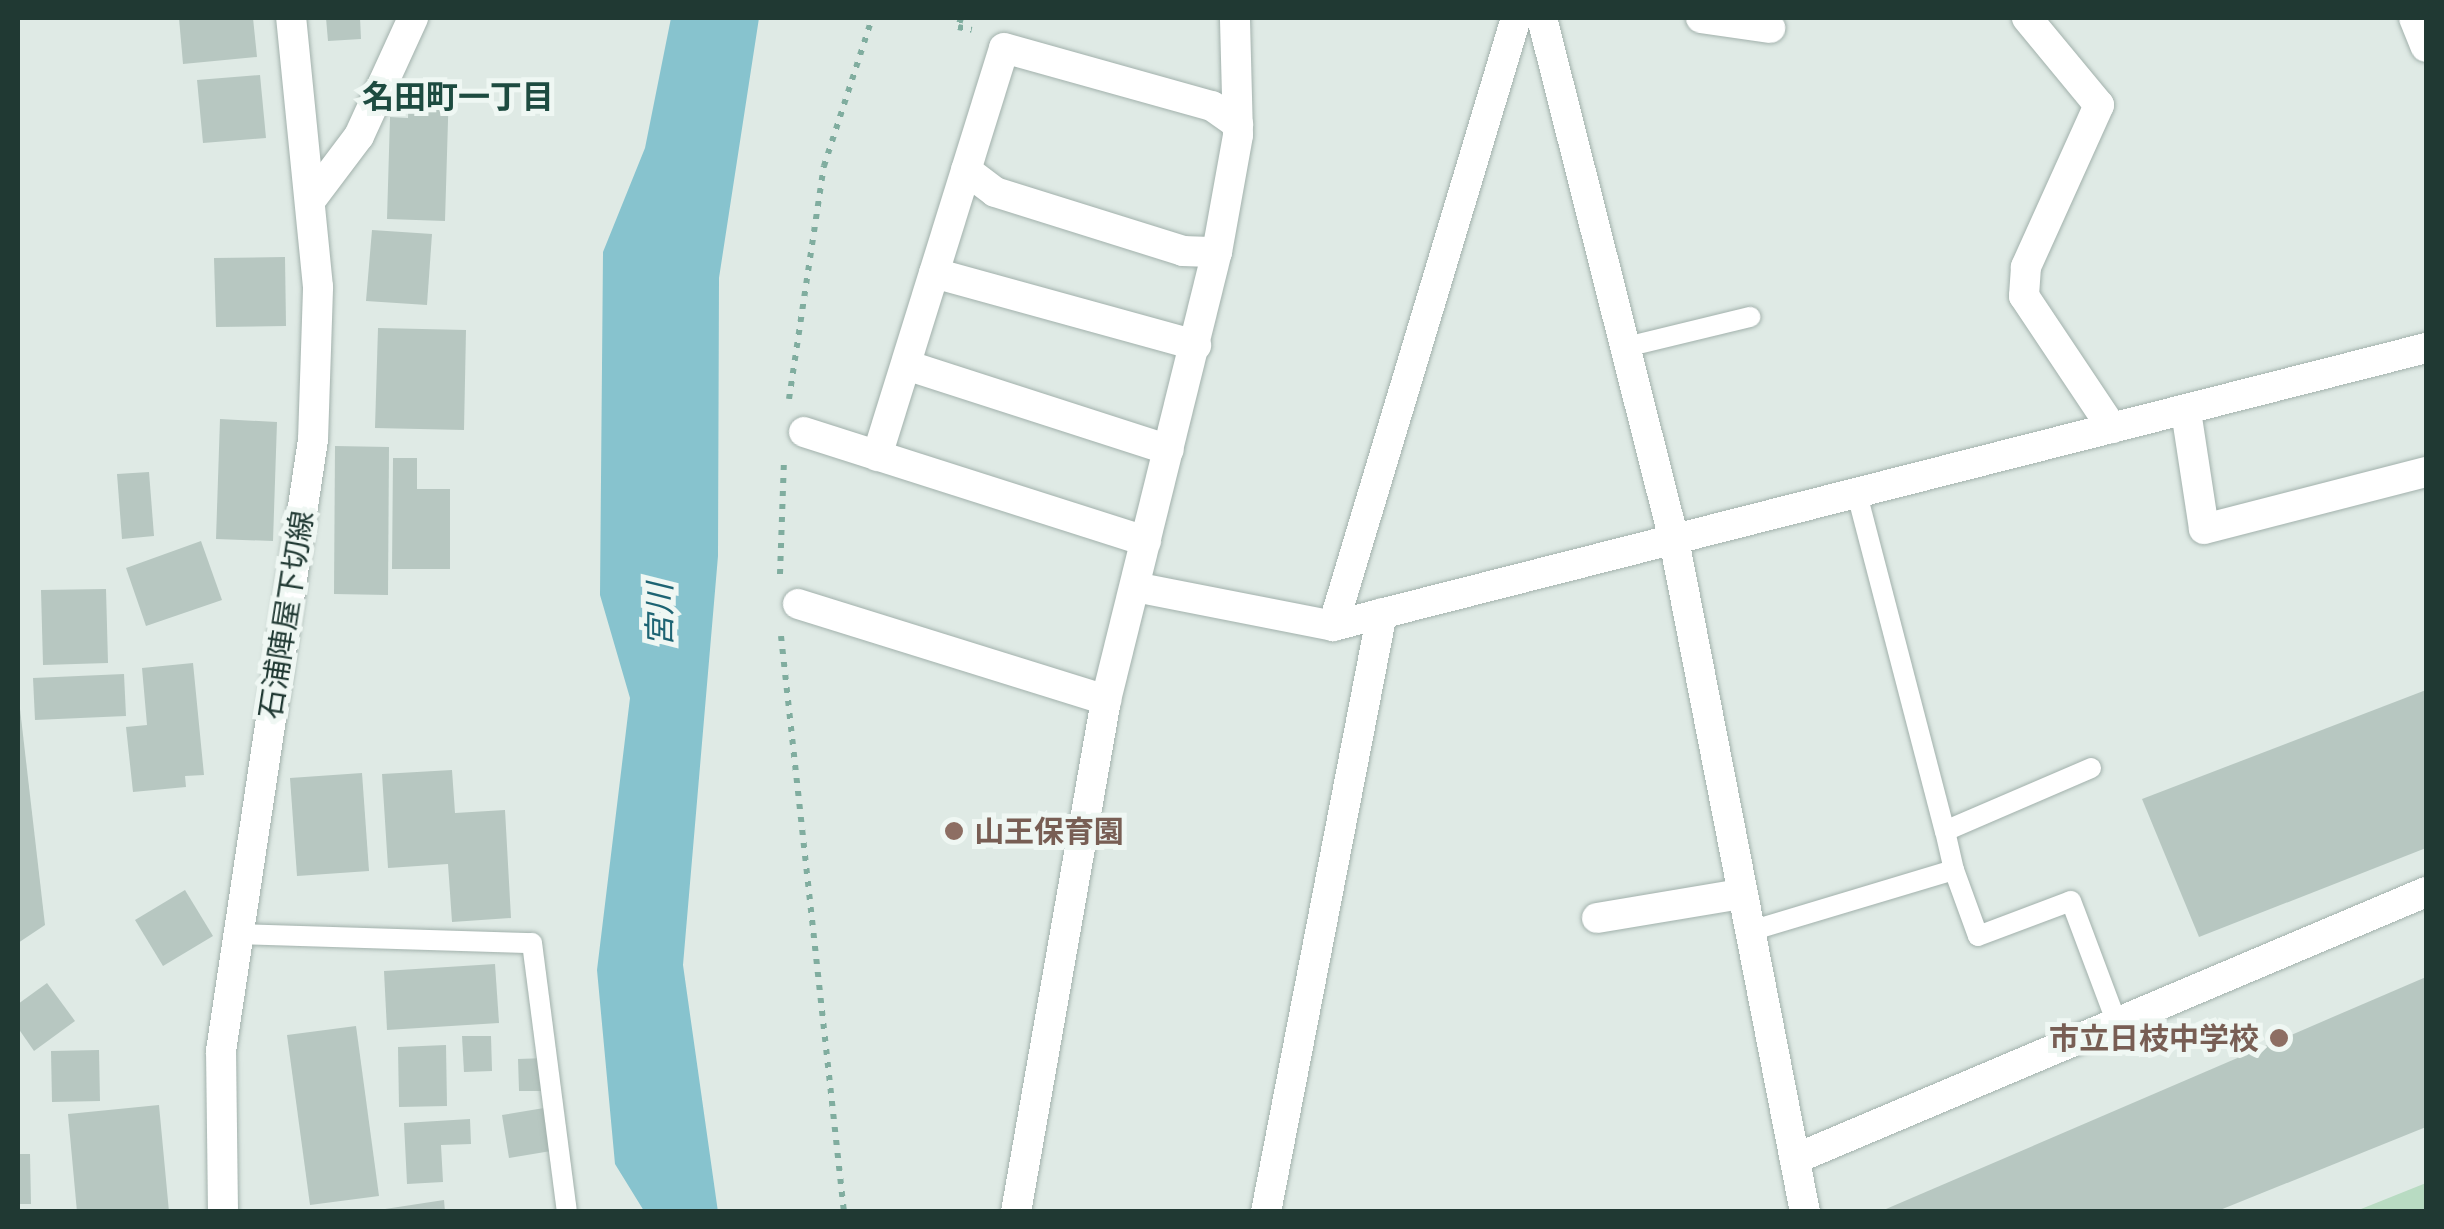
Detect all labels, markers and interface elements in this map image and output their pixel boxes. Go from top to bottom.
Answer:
district label: 名田町一丁目 [362,77,554,115]
street label: 石浦陣屋下切線 [252,508,320,722]
water label: 宮川 [640,583,678,647]
place label: 山王保育園 [974,813,1124,849]
marker: 山王保育園 [943,820,965,842]
place label: 市立日枝中学校 [2049,1020,2259,1056]
marker: 市立日枝中学校 [2268,1027,2290,1049]

